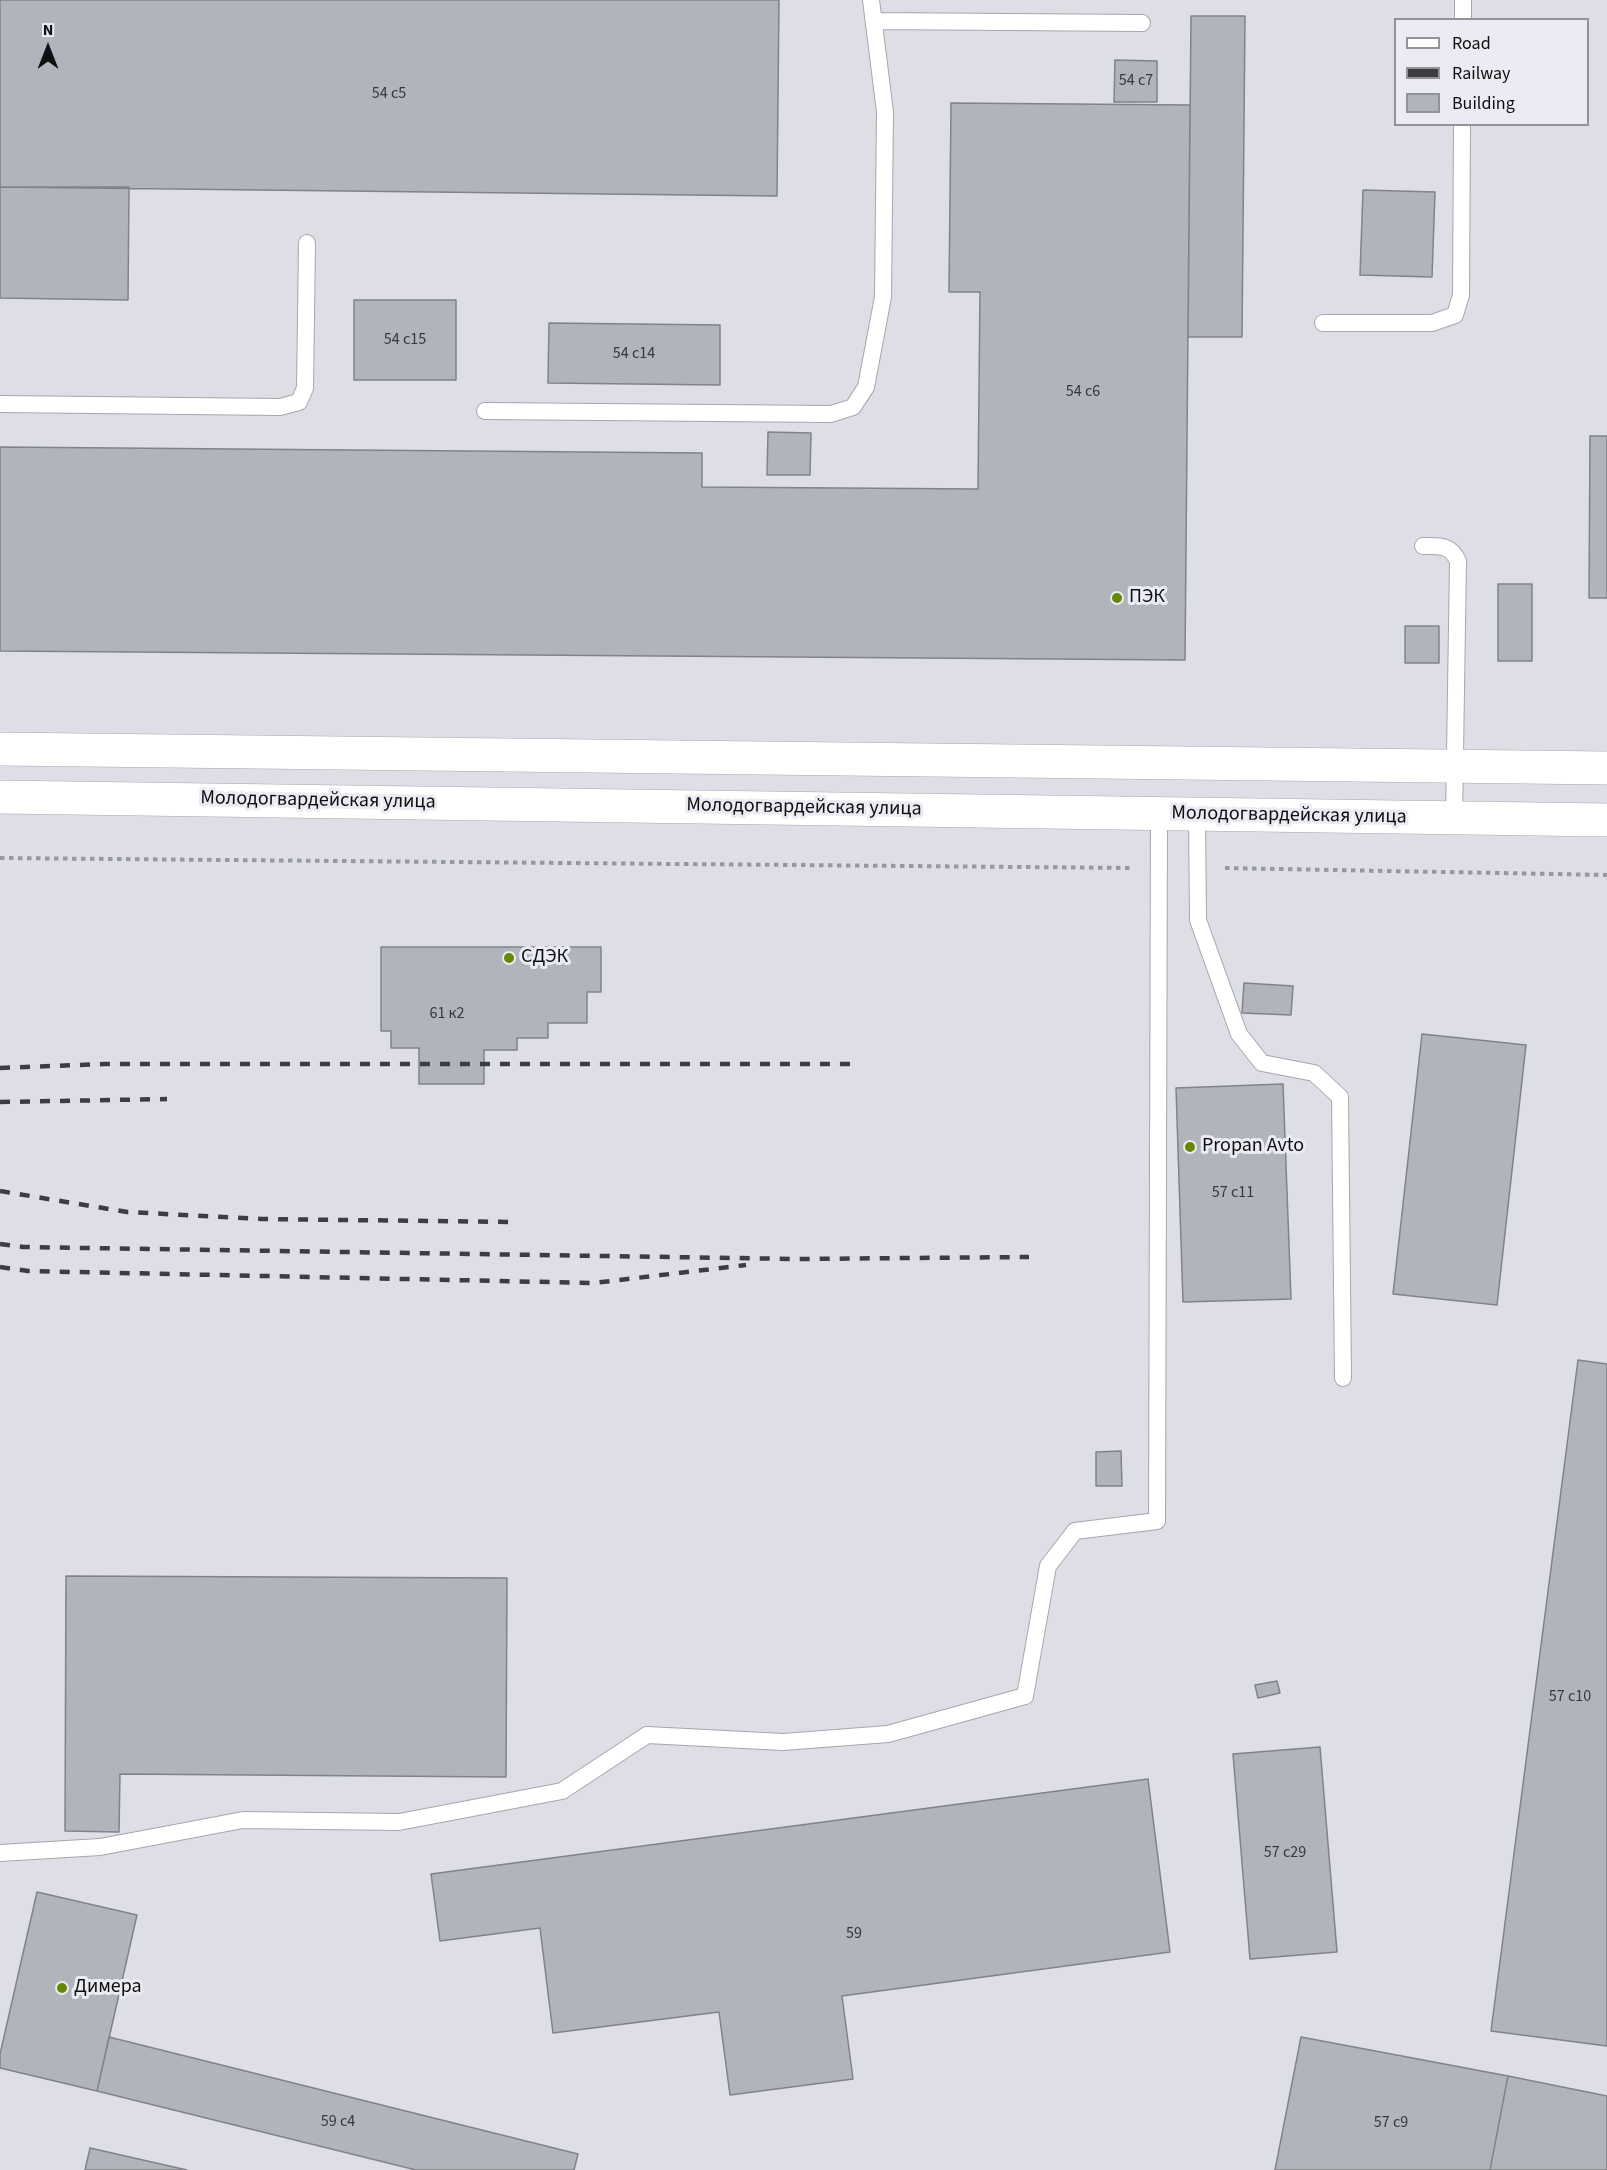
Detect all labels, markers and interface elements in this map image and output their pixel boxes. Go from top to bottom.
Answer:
north arrow [18,18,78,78]
legend [1394,18,1589,126]
text: N [43,19,53,41]
text: Road [1452,31,1491,56]
text: Railway [1452,61,1511,86]
house number: 54 с7 [1119,71,1153,91]
house number: 54 с5 [372,84,406,104]
text: Building [1452,91,1515,116]
house number: 54 с15 [384,330,426,350]
house number: 54 с14 [613,344,655,364]
house number: 54 с6 [1066,382,1100,402]
place label: ПЭК [1129,586,1165,610]
marker: ПЭК [1110,591,1124,605]
street label: Молодогвардейская улица [200,787,436,815]
street label: Молодогвардейская улица [686,794,922,822]
street label: Молодогвардейская улица [1171,802,1407,830]
place label: СДЭК [521,946,568,970]
marker: СДЭК [502,951,516,965]
house number: 61 к2 [430,1004,464,1024]
place label: Propan Avto [1202,1135,1304,1159]
marker: Propan Avto [1183,1140,1197,1154]
house number: 57 с11 [1212,1183,1254,1203]
house number: 57 с10 [1549,1687,1591,1707]
house number: 57 с29 [1264,1843,1306,1863]
house number: 59 [846,1924,862,1944]
place label: Димера [74,1976,142,2000]
marker: Димера [55,1981,69,1995]
house number: 59 с4 [321,2112,355,2132]
house number: 57 с9 [1374,2113,1408,2133]

